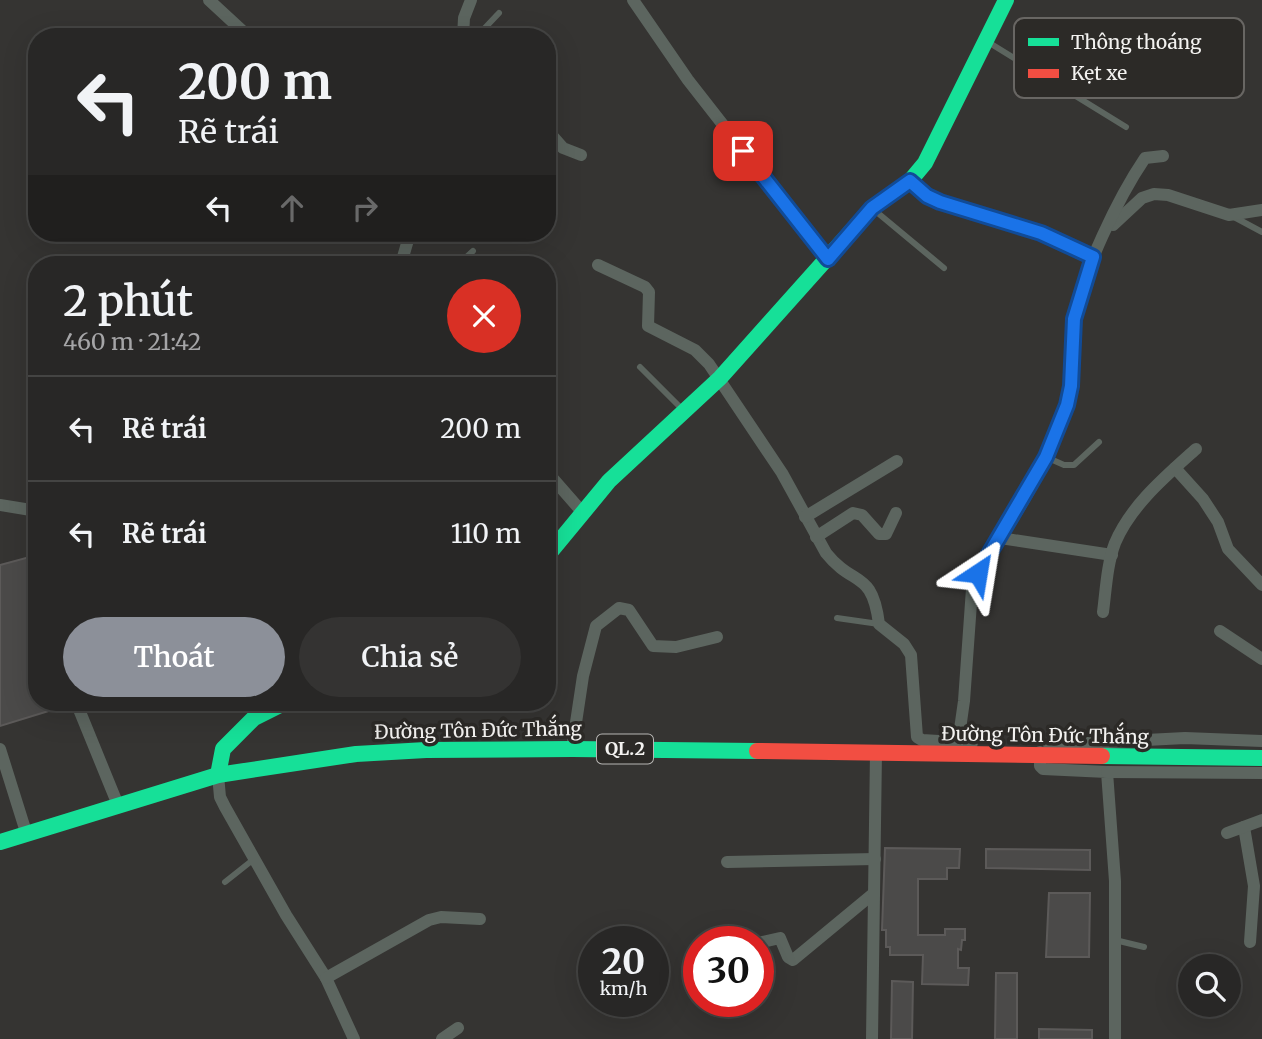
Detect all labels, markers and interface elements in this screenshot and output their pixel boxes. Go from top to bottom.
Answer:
legend [1014,18,1244,98]
text: Thông thoáng [1071,30,1202,54]
text: 200 m [178,51,332,112]
icon: left [63,56,154,147]
text: Kẹt xe [1071,61,1127,85]
text: Rẽ trái [178,112,279,152]
pin [713,121,773,181]
icon: arrive [724,132,762,170]
icon: left [200,189,238,227]
icon: ahead [273,189,311,227]
icon: right [346,189,384,227]
text: 2 phút [63,275,193,327]
button: close [447,279,521,353]
text: 460 m · 21:42 [63,327,201,356]
icon: left [63,410,101,448]
text: Rẽ trái [122,412,207,445]
text: 200 m [440,412,521,445]
icon: left [63,515,101,553]
text: Rẽ trái [122,517,207,550]
text: 110 m [451,517,521,550]
position arrow [941,536,1015,610]
button: Thoát [63,617,285,697]
button: Chia sẻ [299,617,521,697]
street label: Đường Tôn Đức Thắng [374,713,583,744]
street label: Đường Tôn Đức Thắng [941,718,1150,749]
road number: QL.2 [597,734,653,764]
speed limit sign: 30 [683,926,774,1017]
text: 20 [602,940,645,984]
map controls [1178,954,1241,1017]
button: search [1178,954,1241,1017]
text: km/h [600,977,647,1000]

